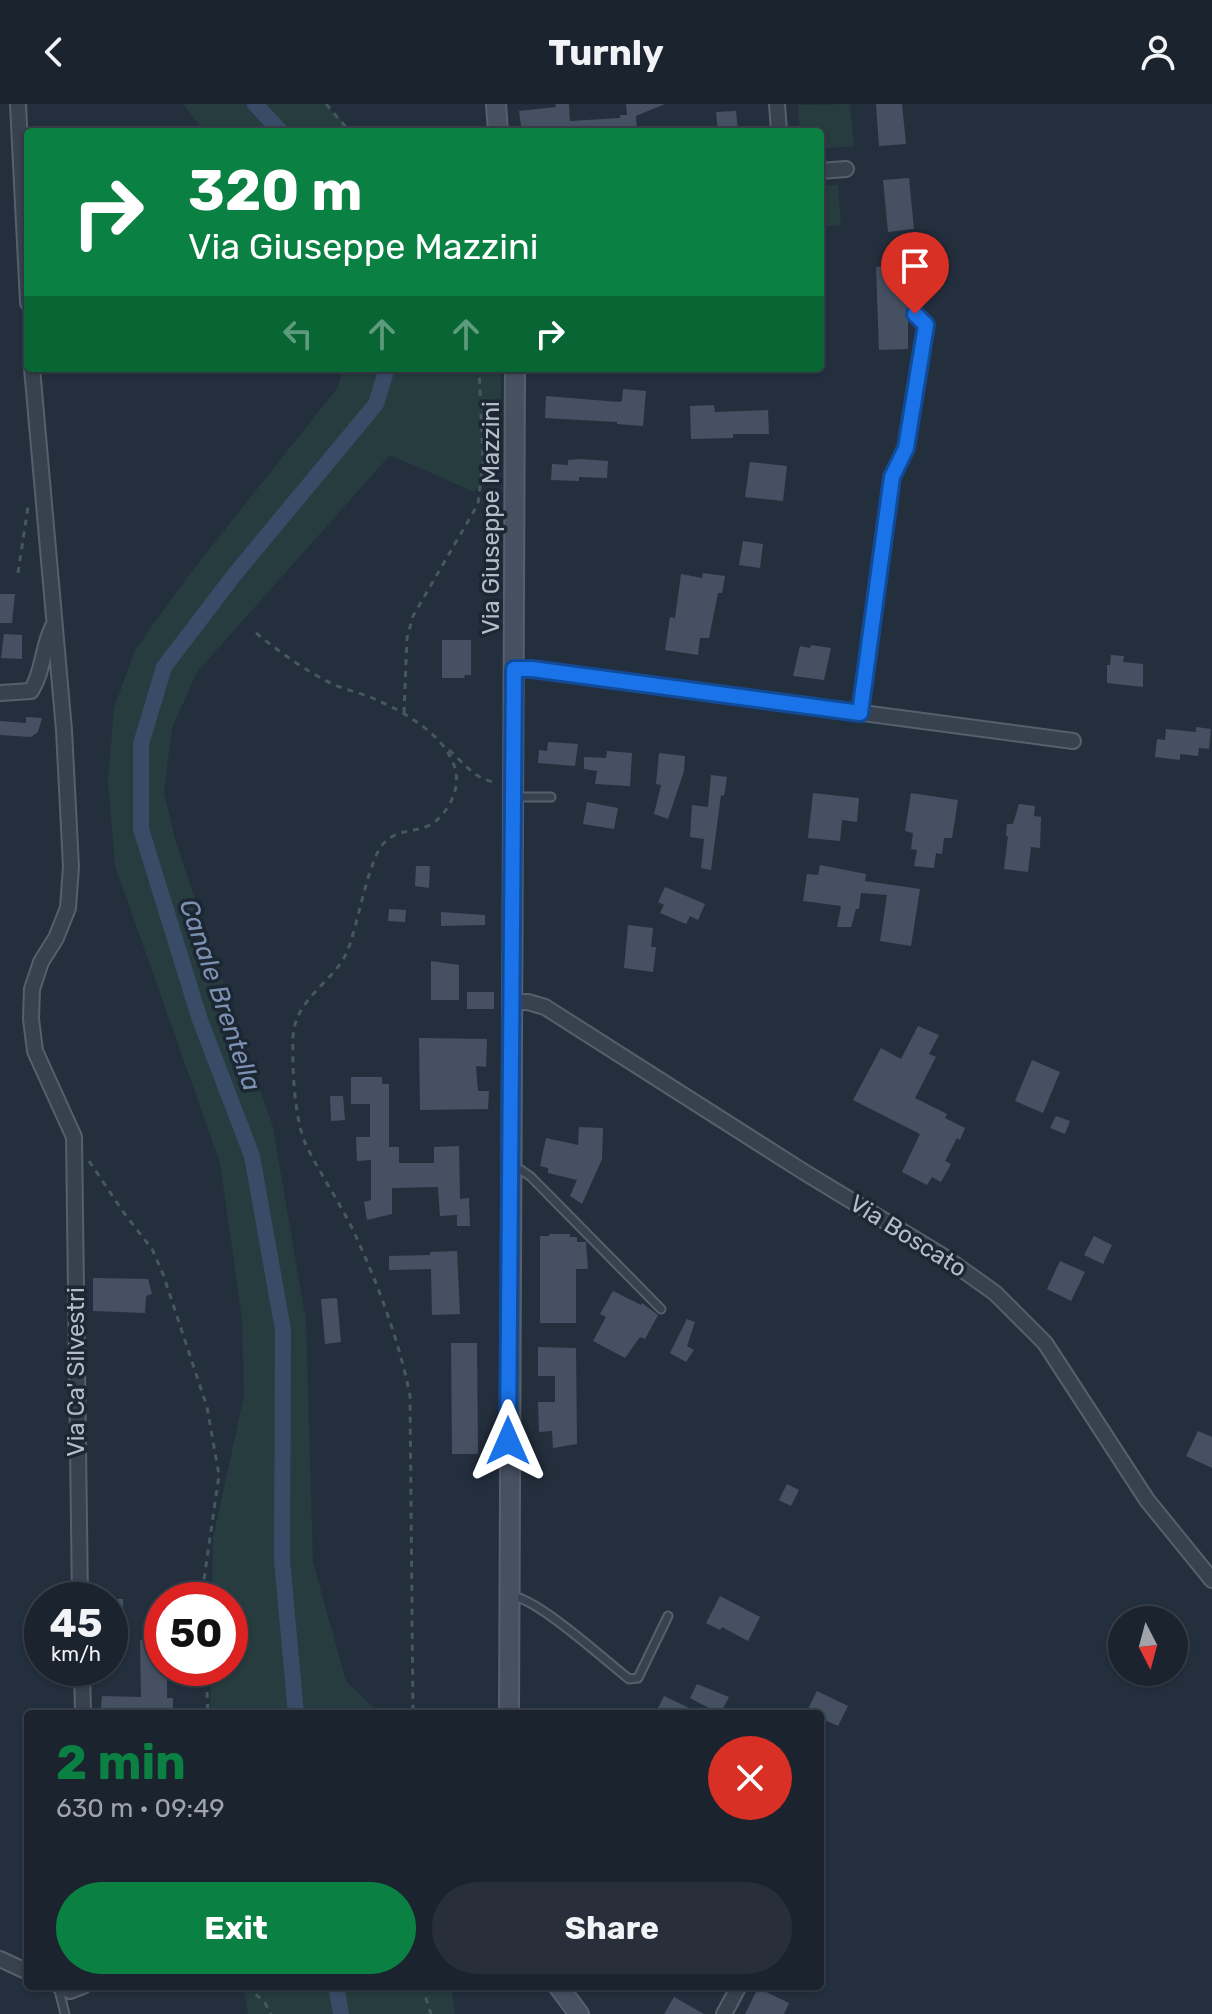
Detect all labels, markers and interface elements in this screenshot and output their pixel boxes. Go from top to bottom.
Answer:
icon: back [32,30,76,74]
icon: person [1136,30,1180,74]
text: Turnly [548,31,664,74]
text: 320 m [188,158,363,224]
icon: right [56,160,160,264]
text: Via Giuseppe Mazzini [188,225,539,268]
pin [881,232,949,314]
icon: arrive [893,244,937,288]
icon: left [276,312,320,356]
icon: ahead [360,312,404,356]
icon: ahead [444,312,488,356]
icon: right [528,312,572,356]
street label: Via Giuseppe Mazzini [477,401,505,635]
water label: Canale Brentella [173,895,267,1095]
street label: Via Boscato [845,1189,971,1283]
street label: Via Ca' Silvestri [62,1287,90,1457]
position arrow [466,1399,550,1483]
speed limit sign: 50 [144,1582,248,1686]
text: 45 [49,1600,103,1647]
north arrow [1108,1606,1188,1686]
map controls [1108,1606,1188,1686]
text: km/h [51,1642,101,1666]
text: 2 min [56,1734,186,1791]
button: close [708,1736,792,1820]
text: 630 m · 09:49 [56,1793,225,1824]
button: Exit [56,1882,416,1974]
button: Share [432,1882,792,1974]

